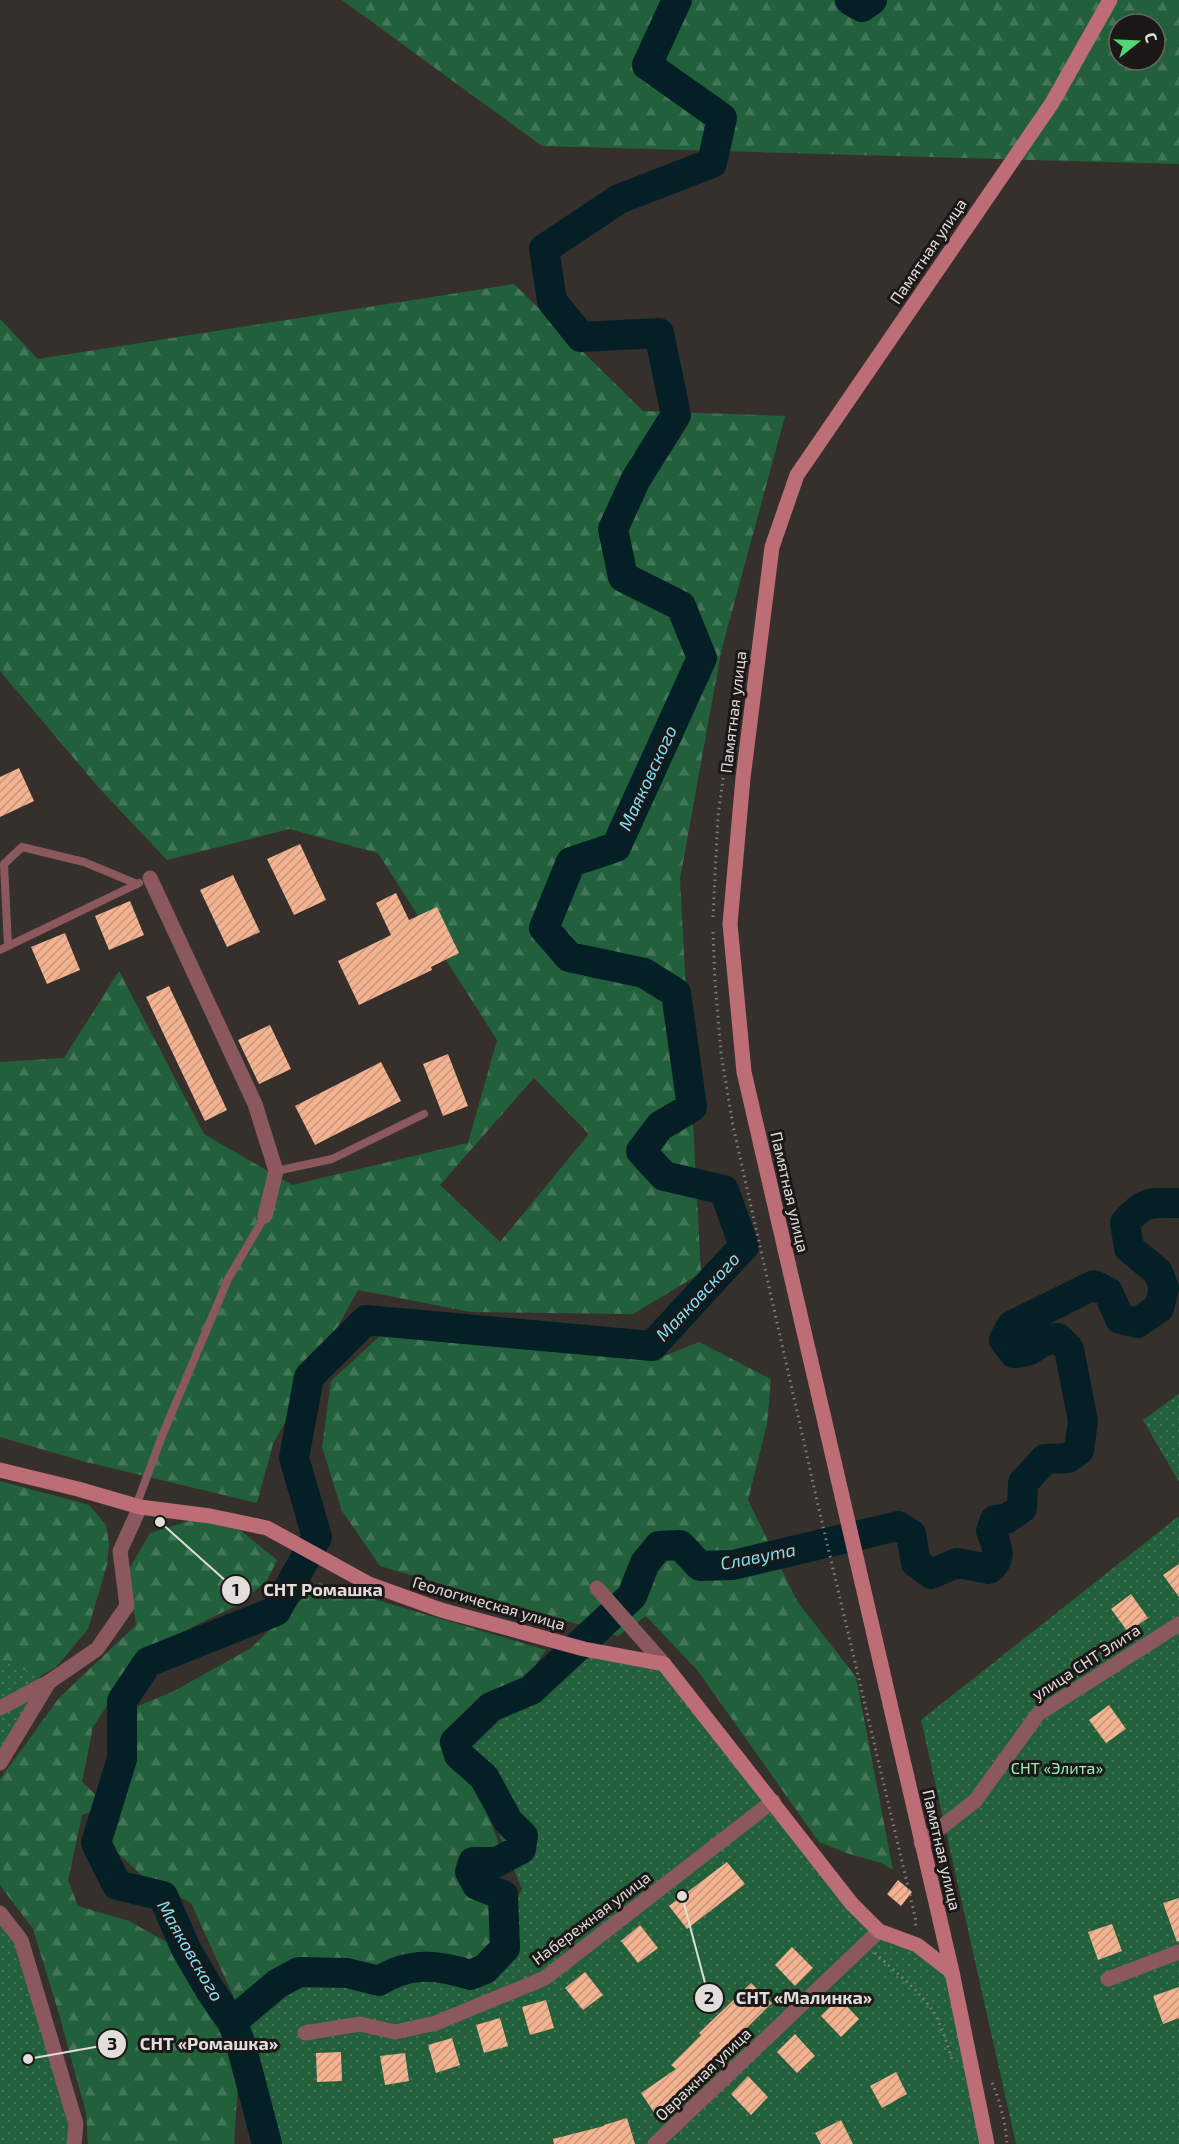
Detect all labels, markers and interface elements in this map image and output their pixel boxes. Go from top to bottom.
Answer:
north arrow [1107,12,1167,72]
text: С [1141,30,1162,45]
street label: Памятная улица [885,194,971,308]
street label: Памятная улица [716,650,750,774]
water label: Маяковского [613,722,681,834]
street label: Памятная улица [766,1130,814,1254]
water label: Маяковского [651,1247,744,1345]
water label: Славута [718,1538,797,1574]
callout: СНТ Ромашка [221,1572,395,1608]
street label: Геологическая улица [410,1572,568,1634]
text: 1 [232,1578,240,1600]
text: СНТ Ромашка [263,1578,383,1600]
street label: улица СНТ Элита [1028,1620,1144,1704]
park label: СНТ «Элита» [1011,1758,1103,1777]
street label: Памятная улица [918,1788,966,1912]
street label: Набережная улица [528,1867,654,1969]
water label: Маяковского [153,1896,229,2005]
callout: СНТ «Малинка» [694,1980,884,2016]
text: 2 [704,1986,714,2008]
text: СНТ «Малинка» [736,1986,872,2008]
street label: Овражная улица [651,2023,755,2125]
callout: СНТ «Ромашка» [97,2026,290,2062]
text: 3 [107,2032,117,2054]
text: СНТ «Ромашка» [140,2032,278,2054]

